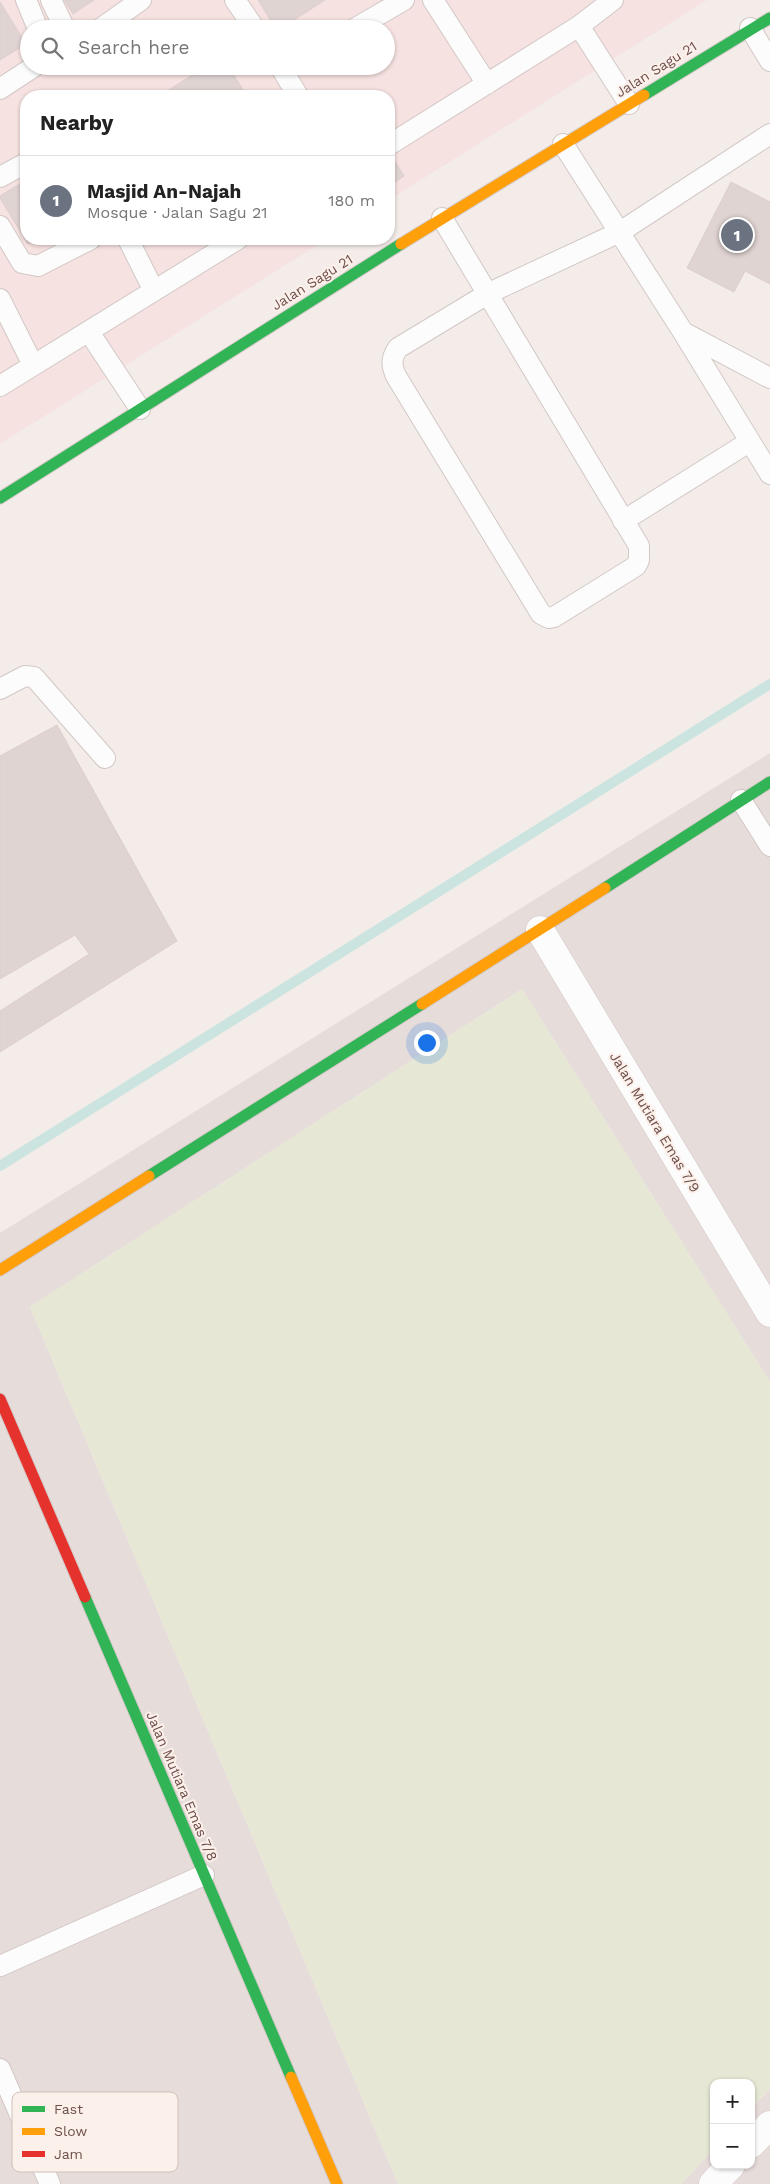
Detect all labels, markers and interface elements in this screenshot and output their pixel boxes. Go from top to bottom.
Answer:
search box [20,20,395,75]
icon: search [38,34,66,62]
text: Search here [78,36,189,59]
street label: Jalan Sagu 21 [613,38,699,100]
text: Nearby [40,110,113,135]
text: Masjid An-Najah [87,180,241,203]
text: 1 [53,191,59,210]
text: 180 m [328,191,375,210]
text: Mosque · Jalan Sagu 21 [87,203,268,222]
pin: 1 [721,216,753,254]
street label: Jalan Sagu 21 [269,251,355,313]
your location [414,1030,440,1056]
street label: Jalan Mutiara Emas 7/9 [607,1049,703,1195]
street label: Jalan Mutiara Emas 7/8 [143,1709,221,1863]
map controls [710,2079,755,2169]
button: + [710,2079,755,2124]
legend [12,2092,178,2172]
text: Fast [54,2101,83,2117]
text: Slow [54,2123,87,2139]
button: − [710,2124,755,2169]
text: Jam [54,2146,83,2162]

